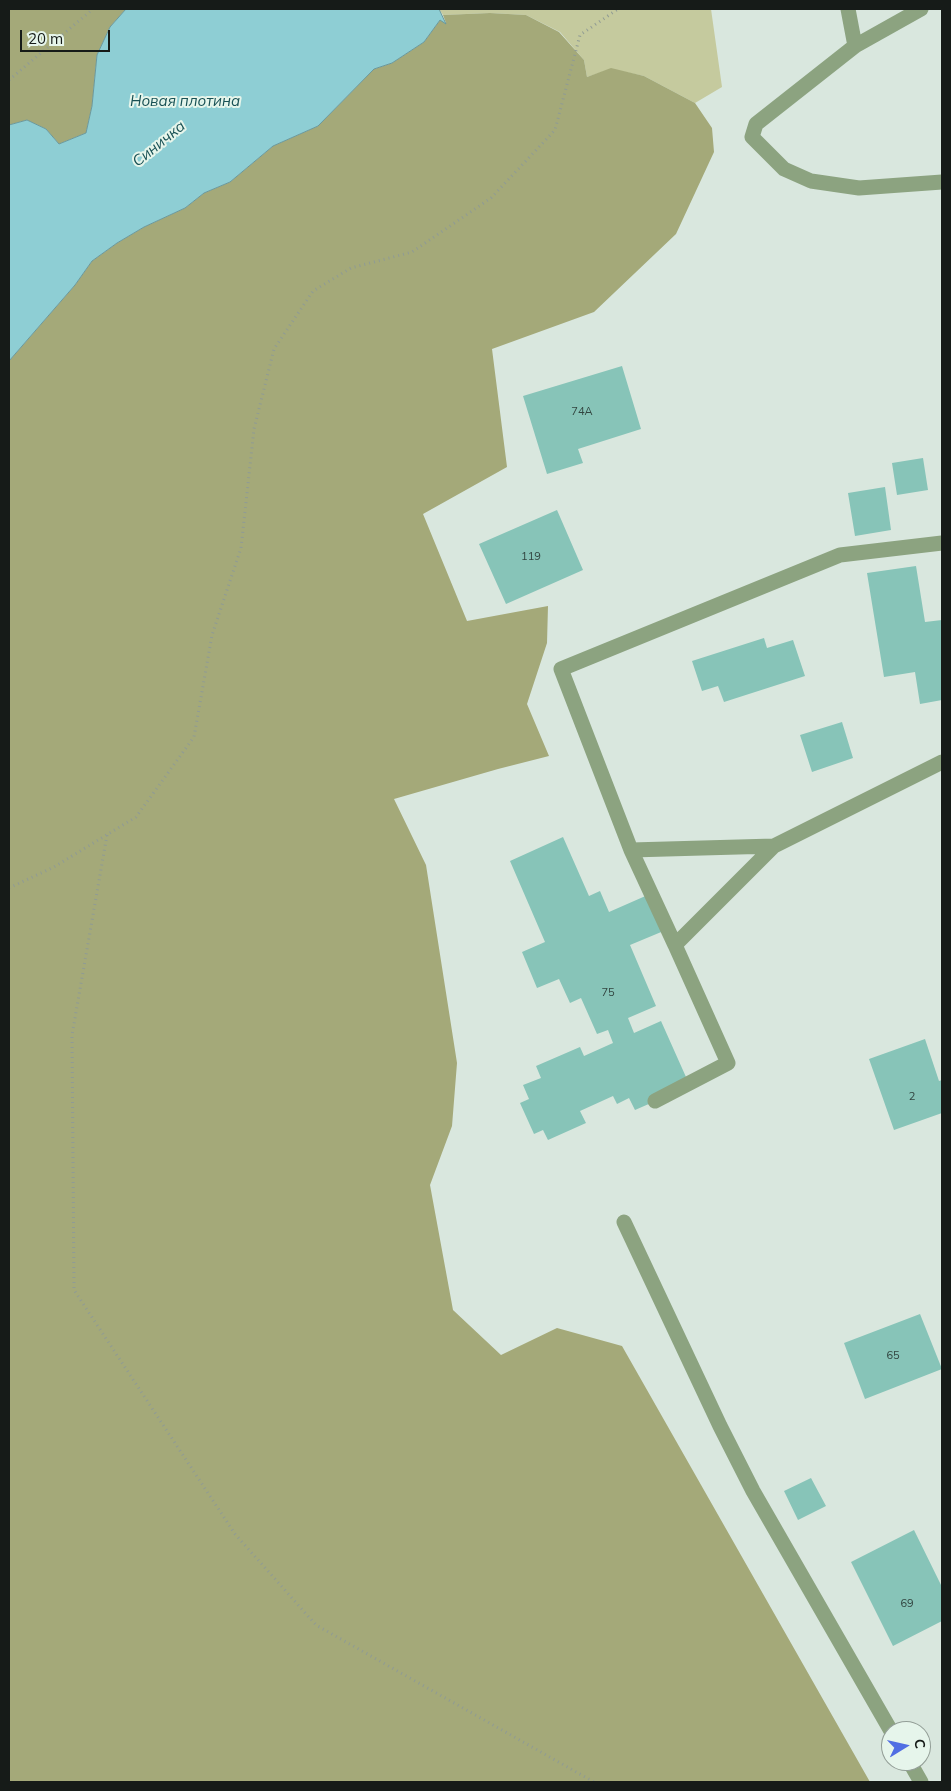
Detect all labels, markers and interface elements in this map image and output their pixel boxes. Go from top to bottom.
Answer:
scale bar [22,20,112,52]
text: 20 m [28,29,63,48]
water label: Новая плотина [130,92,240,110]
water label: Синичка [129,117,189,171]
house number: 74А [571,405,593,419]
house number: 119 [521,550,541,564]
house number: 75 [601,986,615,1000]
house number: 2 [909,1090,915,1104]
house number: 65 [886,1349,900,1363]
house number: 69 [900,1597,914,1611]
north arrow [881,1721,931,1771]
text: С [910,1738,929,1750]

